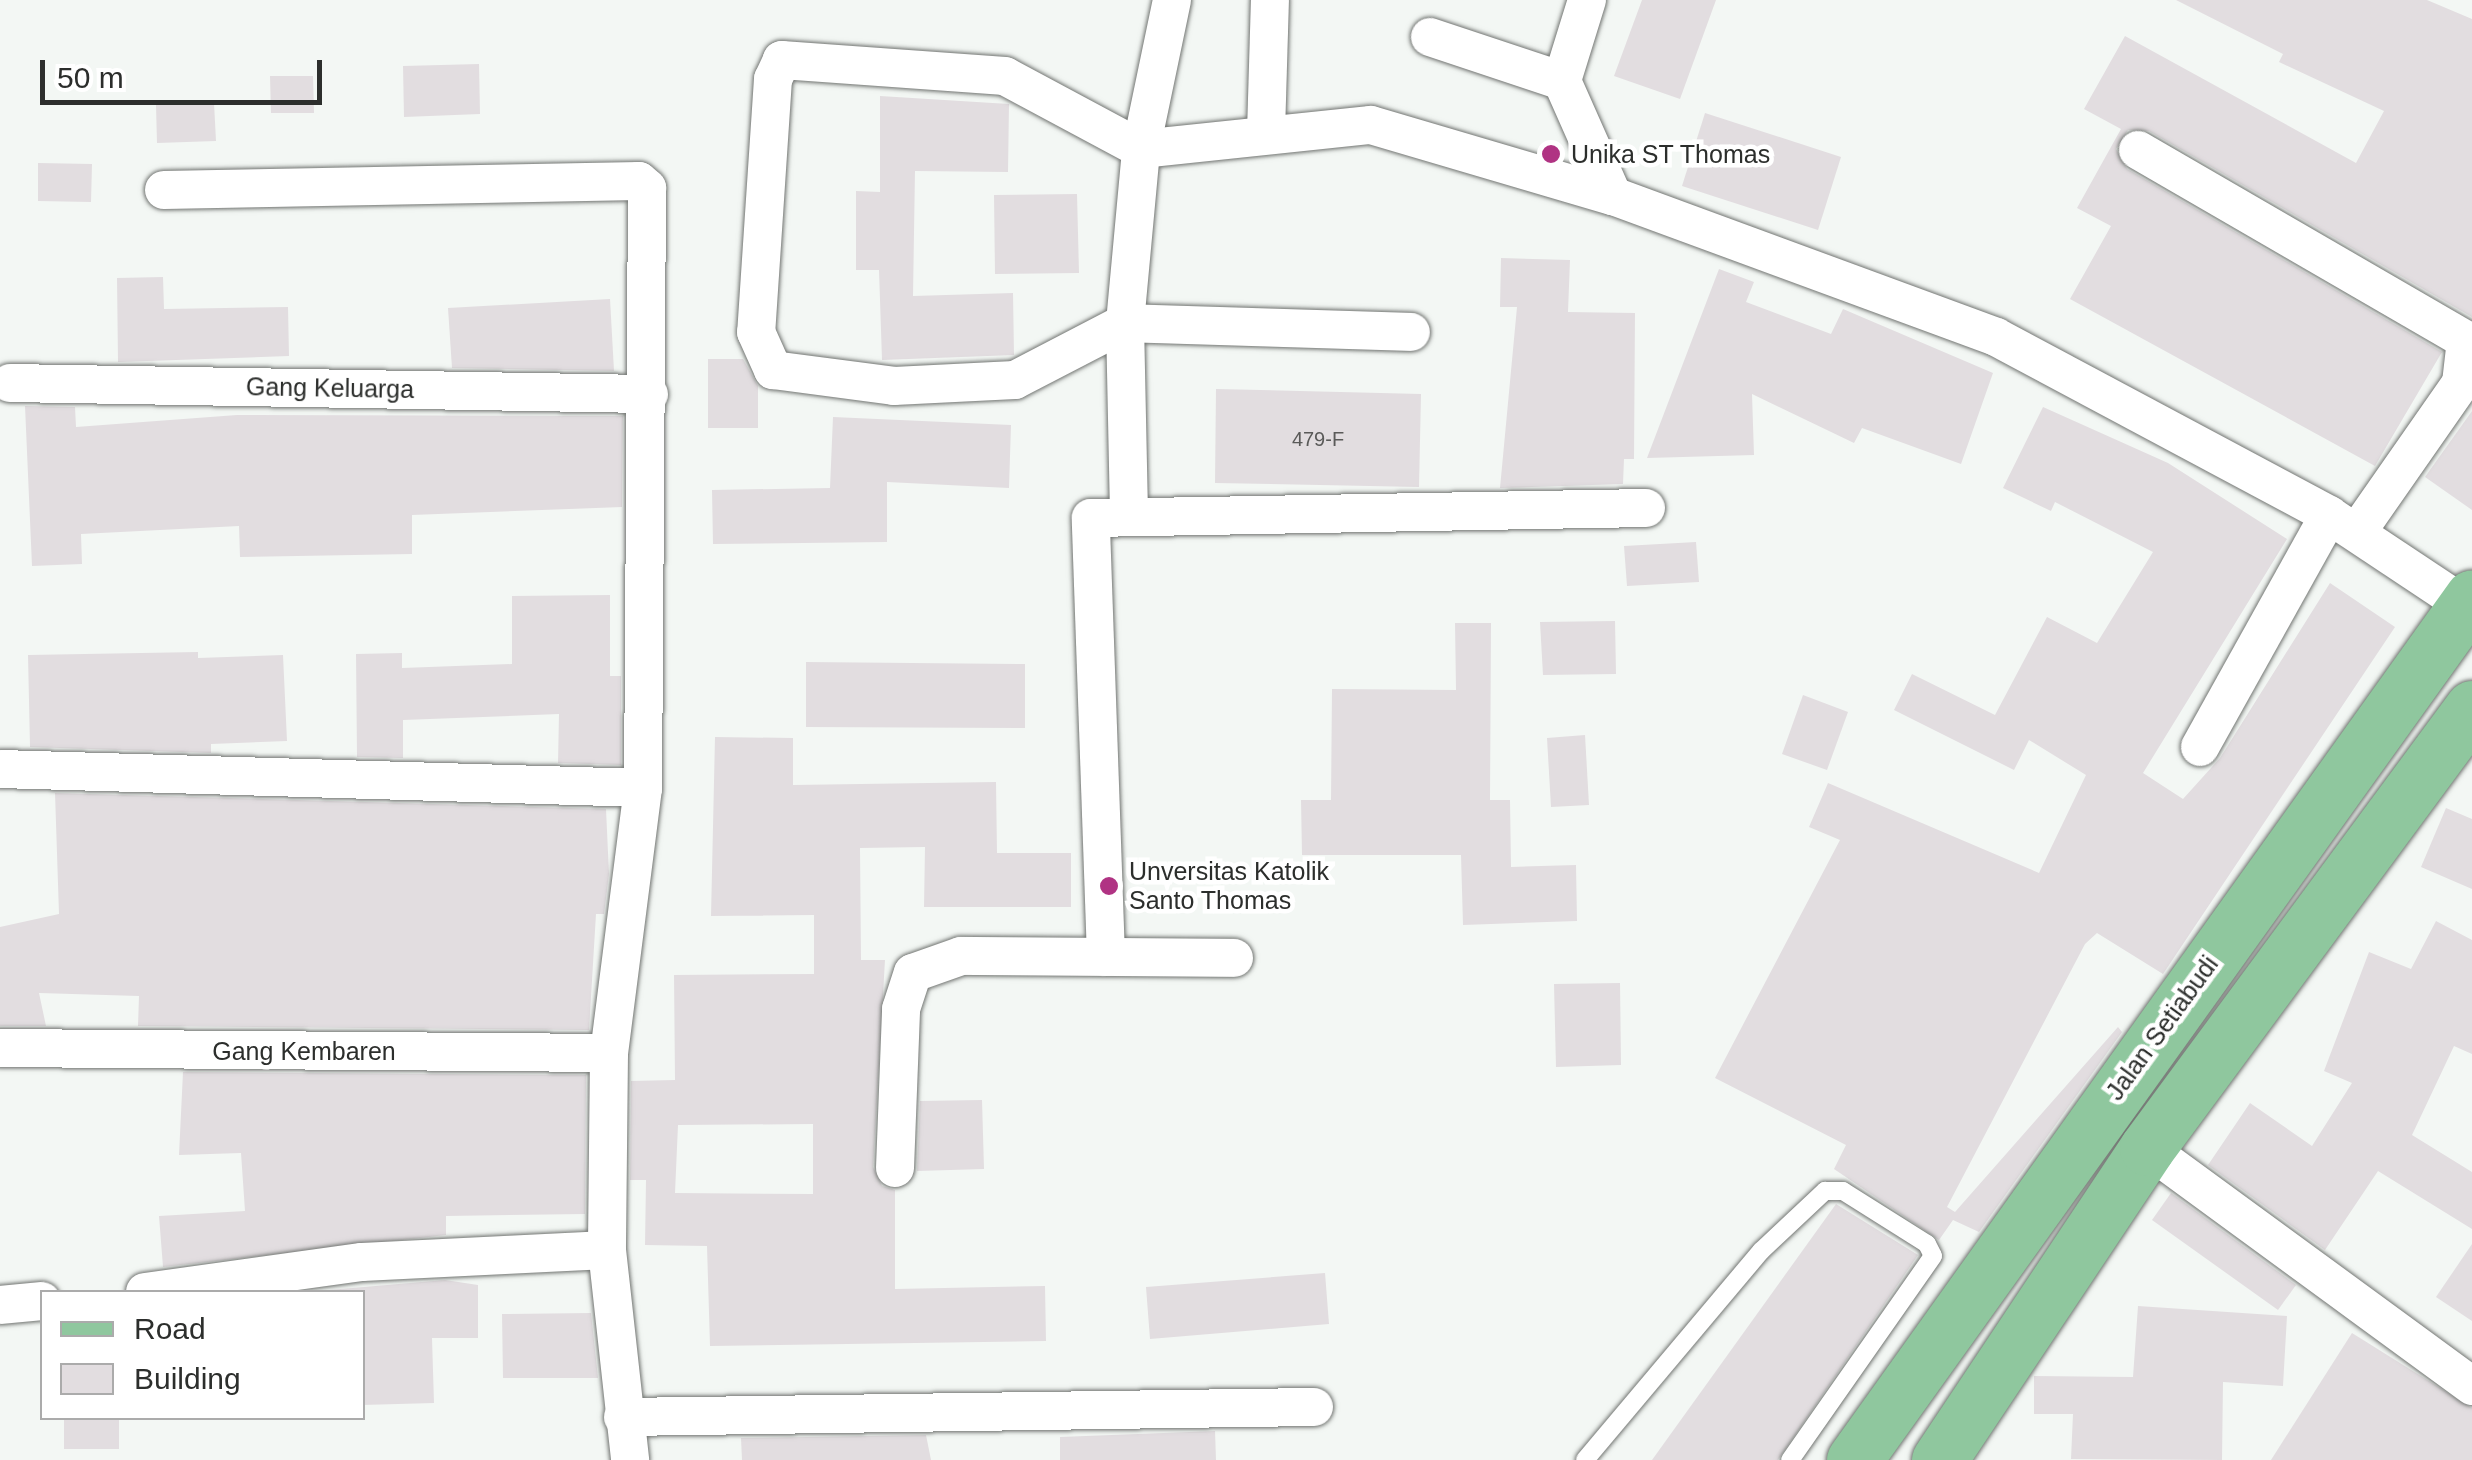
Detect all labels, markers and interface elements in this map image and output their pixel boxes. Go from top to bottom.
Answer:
scale bar [45,40,328,102]
text: 50 m [57,61,124,94]
place label: Unika ST Thomas [1571,139,1771,169]
marker: Unika ST Thomas [1540,143,1562,165]
street label: Gang Keluarga [246,372,414,404]
house number: 479-F [1292,427,1344,451]
place label: Unversitas Katolik Santo Thomas [1129,857,1329,916]
marker: Unversitas Katolik Santo Thomas [1098,875,1120,897]
street label: Jalan Setiabudi [2100,950,2224,1106]
street label: Gang Kembaren [212,1036,396,1066]
legend [40,1290,365,1420]
text: Road [134,1312,206,1345]
text: Building [134,1362,241,1395]

